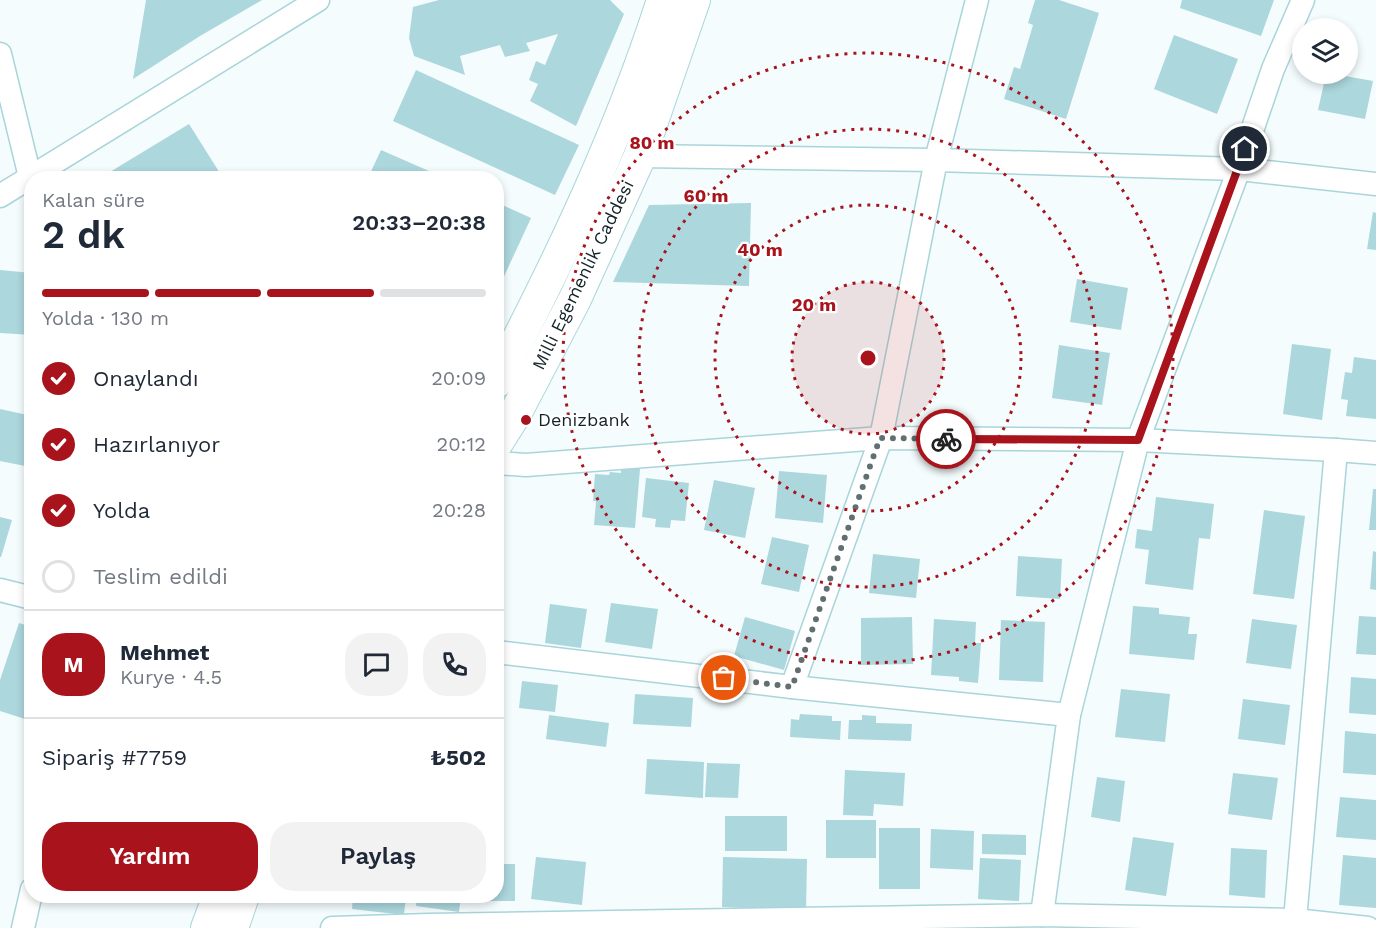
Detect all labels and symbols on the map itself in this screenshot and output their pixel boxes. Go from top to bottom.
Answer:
pin [1219,123,1270,174]
text: 80 m [630,132,674,153]
street label: Milli Egemenlik Caddesi [527,177,638,373]
text: 60 m [684,185,728,206]
text: 40 m [737,239,783,260]
text: 20 m [792,294,836,315]
centre of rings [858,348,878,368]
place label: Denizbank [538,409,630,430]
courier [916,409,976,469]
marker: Denizbank [519,413,533,427]
pin [698,652,749,703]

